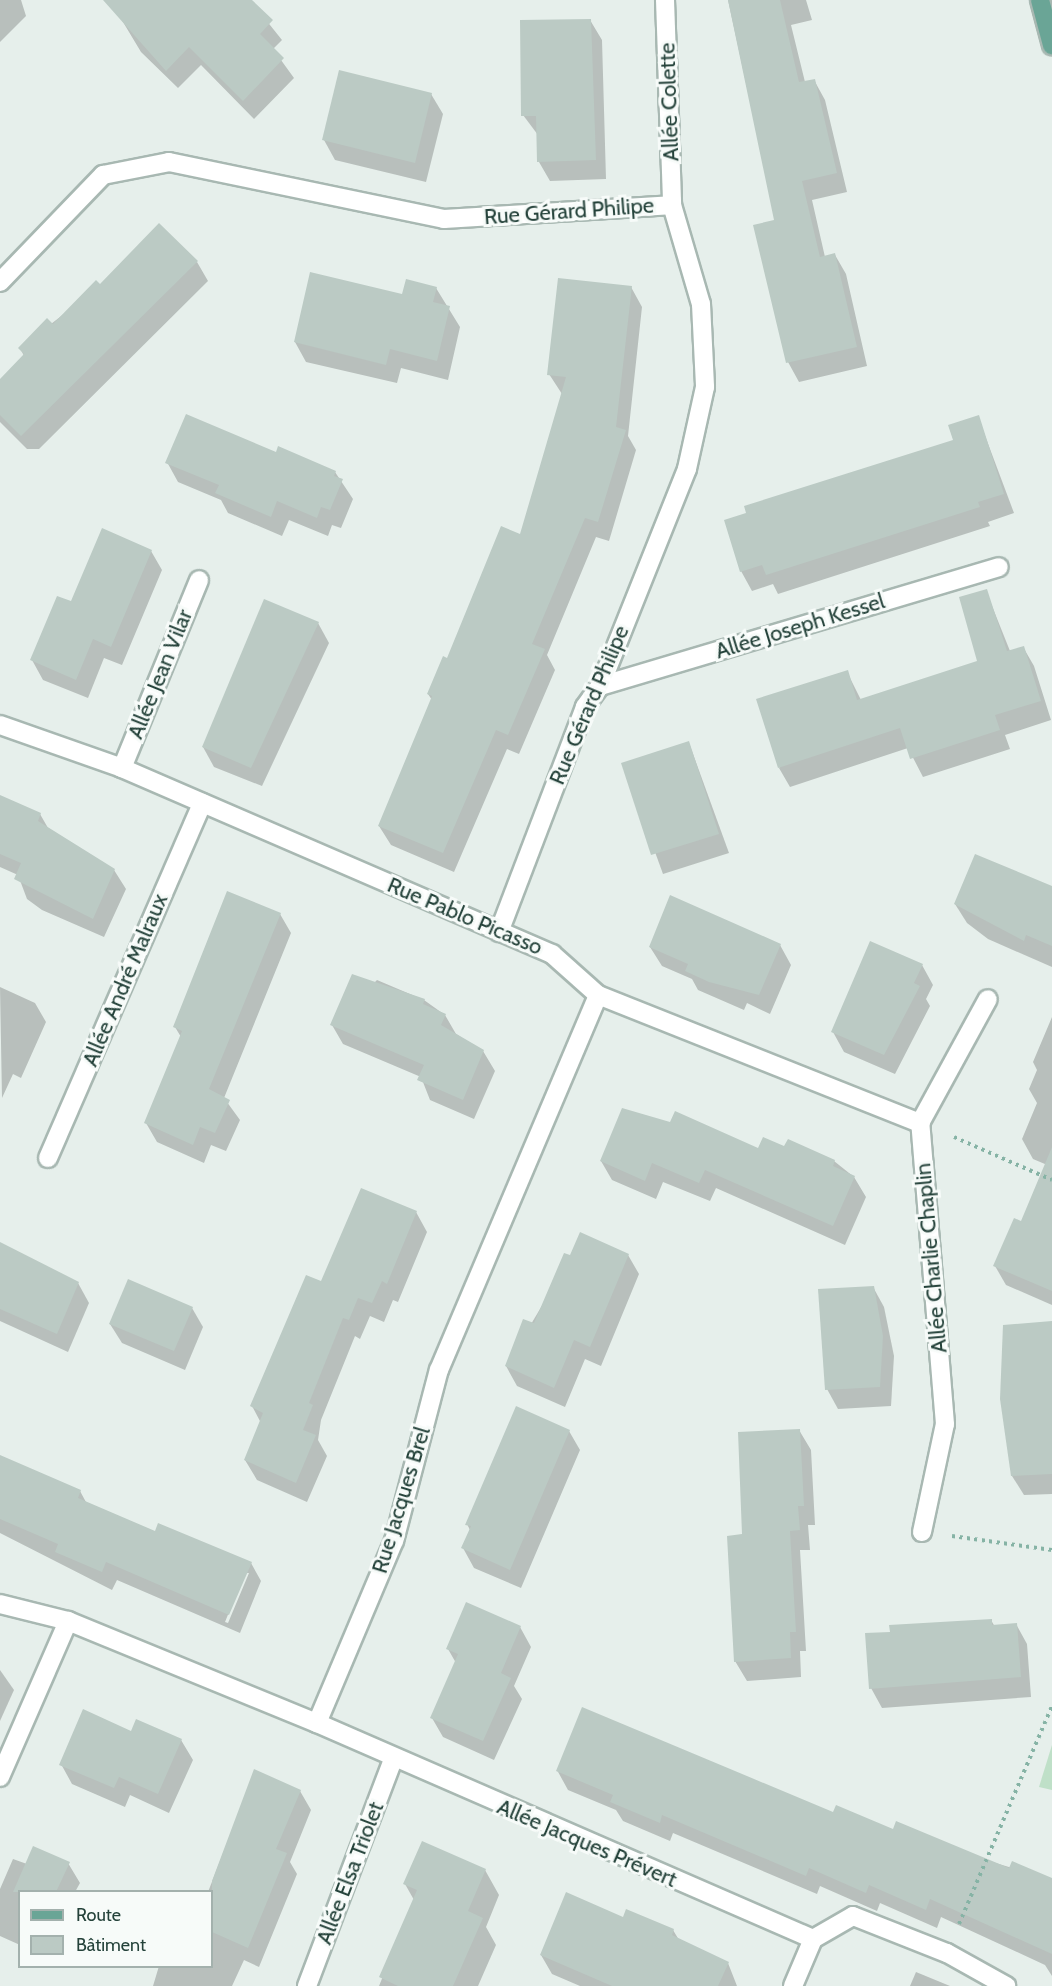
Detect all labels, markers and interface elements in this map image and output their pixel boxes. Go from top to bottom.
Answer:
street label: Allée Colette [654,42,684,162]
street label: Rue Gérard Philipe [483,192,655,230]
street label: Allée Joseph Kessel [712,588,888,664]
street label: Allée Jean Vilar [122,605,198,743]
street label: Rue Gérard Philipe [544,621,634,789]
street label: Rue Pablo Picasso [383,871,547,961]
street label: Allée André Malraux [77,890,173,1070]
street label: Allée Charlie Chaplin [910,1162,952,1354]
street label: Rue Jacques Brel [366,1424,436,1576]
street label: Allée Jacques Prévert [493,1793,681,1893]
street label: Allée Elsa Triolet [311,1798,389,1948]
legend [18,1890,213,1968]
text: Route [76,1904,121,1926]
text: Bâtiment [76,1934,146,1956]

